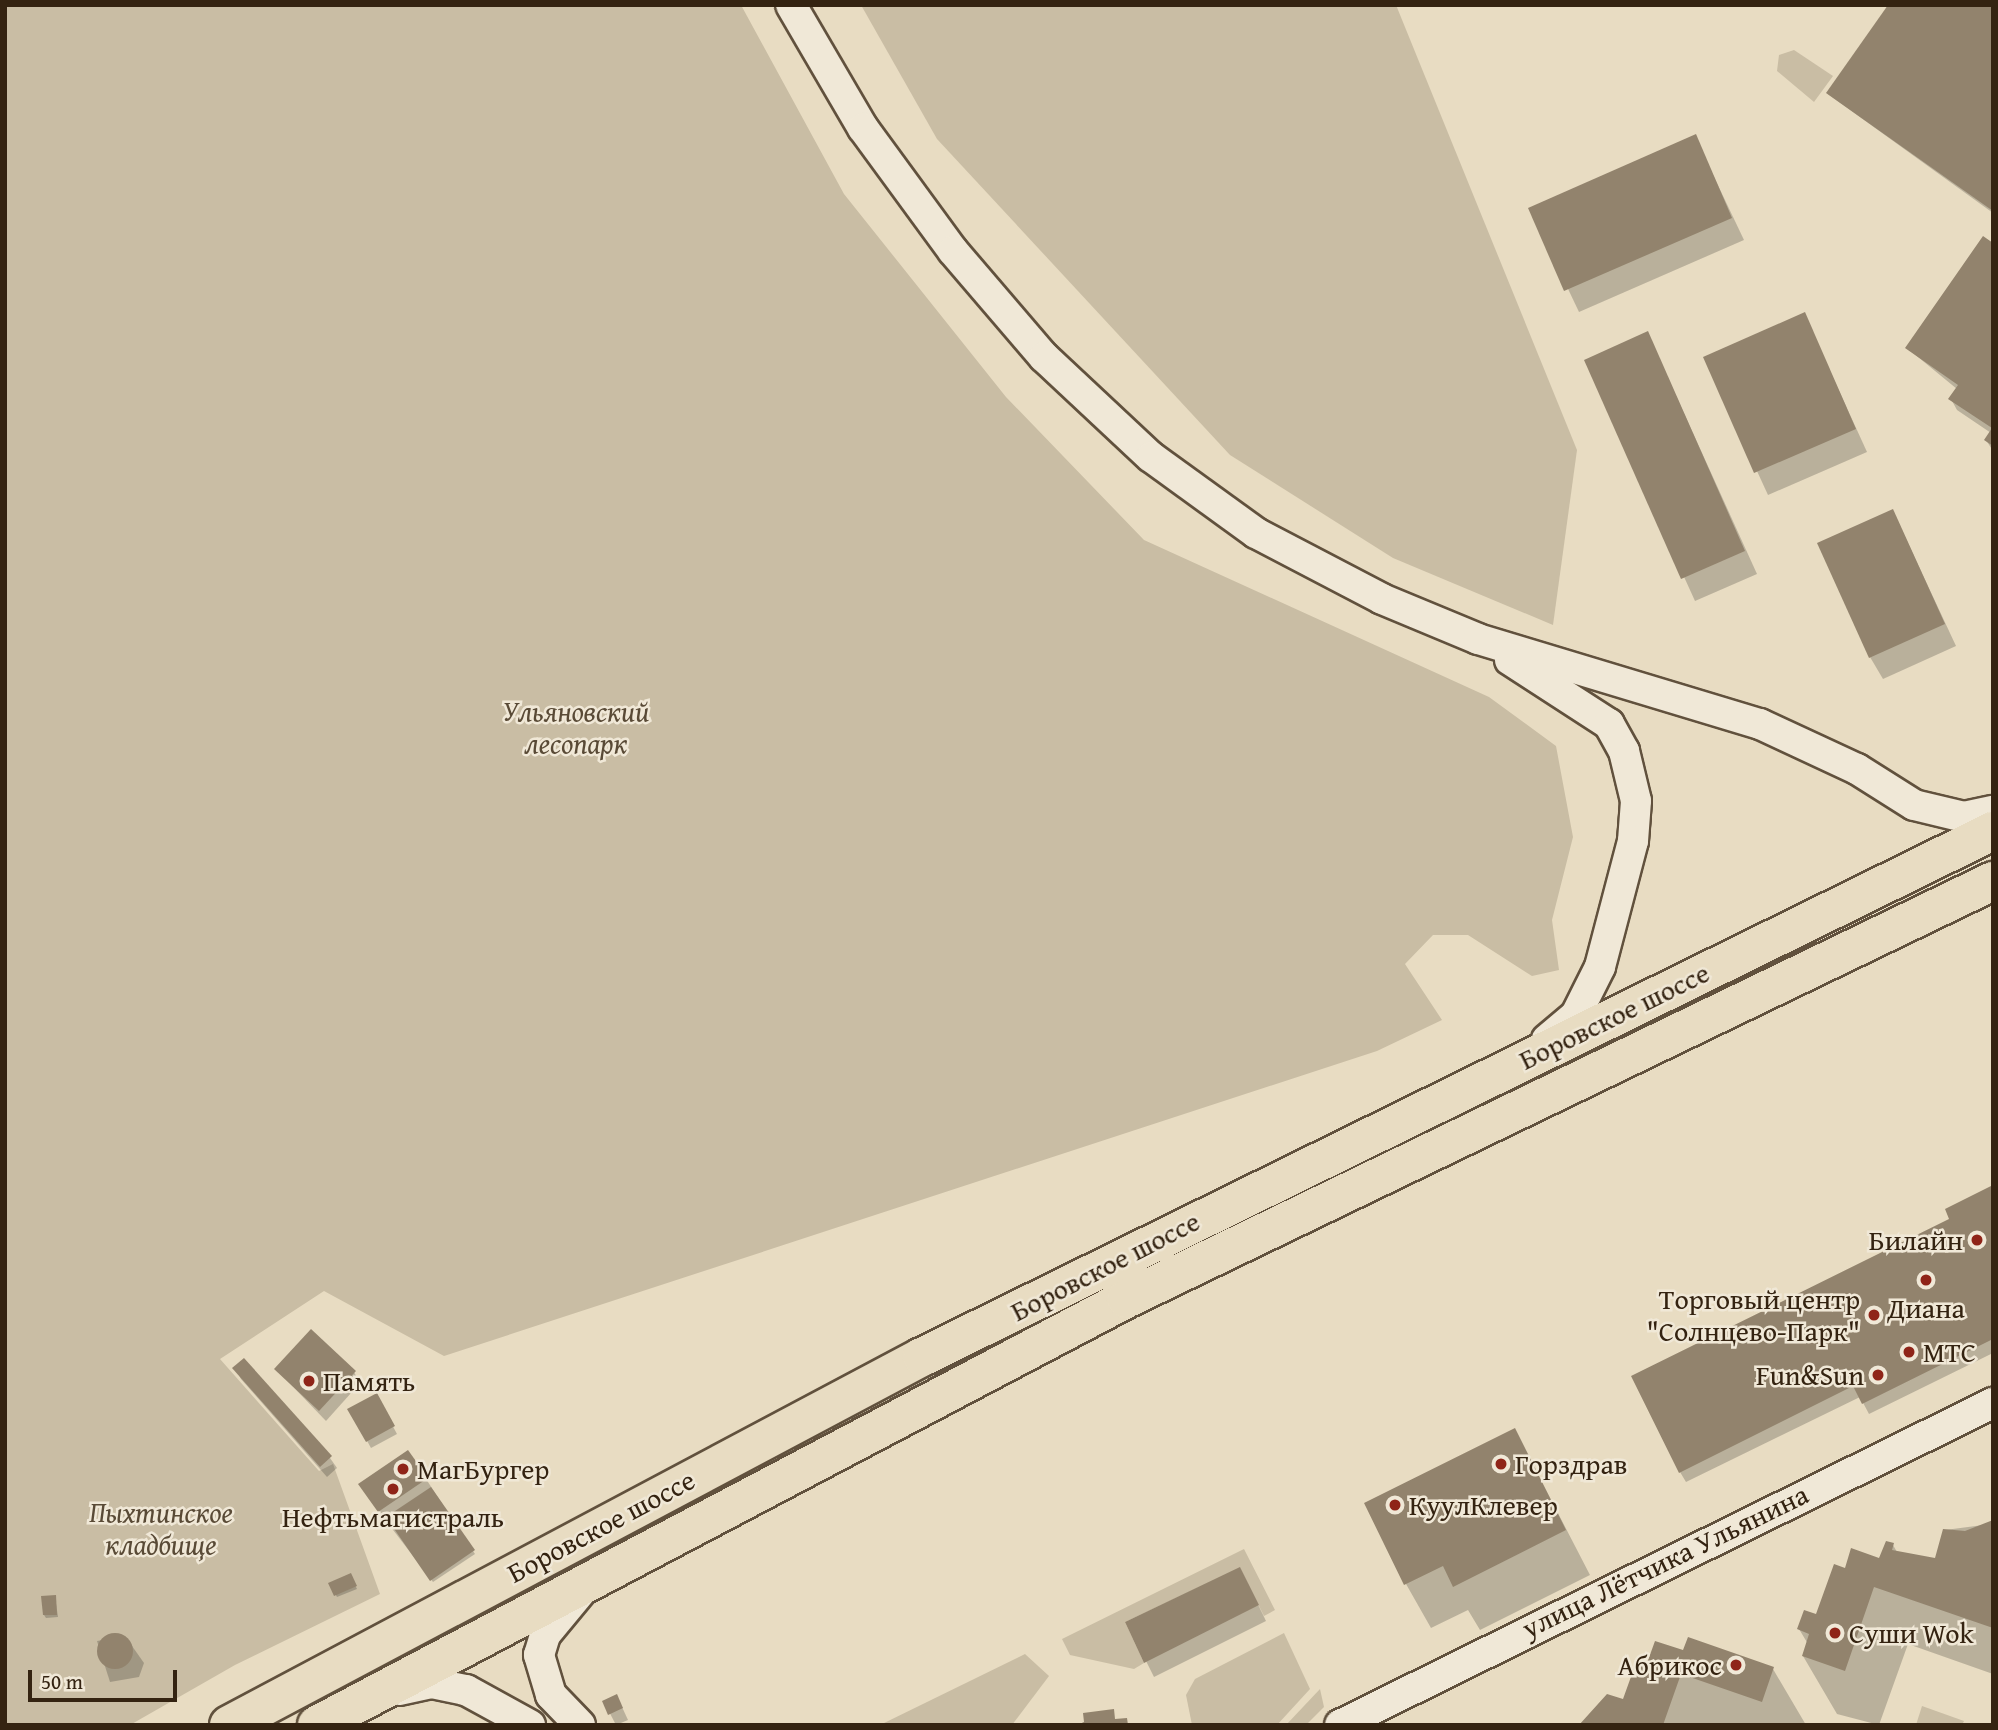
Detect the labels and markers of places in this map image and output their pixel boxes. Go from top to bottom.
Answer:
place label: Билайн [1869,1223,1963,1257]
marker: Билайн [1969,1232,1985,1248]
marker: Диана [1918,1272,1934,1288]
place label: Торговый центр "Солнцево-Парк" [1646,1282,1860,1348]
place label: Диана [1887,1291,1965,1325]
marker: Торговый центр "Солнцево-Парк" [1866,1307,1882,1323]
place label: МТС [1923,1335,1976,1369]
marker: МТС [1901,1344,1917,1360]
place label: Fun&Sun [1756,1358,1864,1392]
place label: Память [323,1364,415,1398]
marker: Fun&Sun [1870,1367,1886,1383]
marker: Память [301,1373,317,1389]
place label: Горздрав [1515,1447,1627,1481]
place label: МагБургер [417,1452,549,1486]
marker: Горздрав [1493,1456,1509,1472]
marker: МагБургер [395,1461,411,1477]
marker: Нефтьмагистраль [385,1481,401,1497]
place label: КуулКлевер [1409,1488,1558,1522]
marker: КуулКлевер [1387,1497,1403,1513]
place label: Нефтьмагистраль [282,1500,504,1534]
place label: Суши Wok [1849,1616,1974,1650]
marker: Суши Wok [1827,1625,1843,1641]
place label: Абрикос [1618,1648,1722,1682]
marker: Абрикос [1728,1657,1744,1673]

